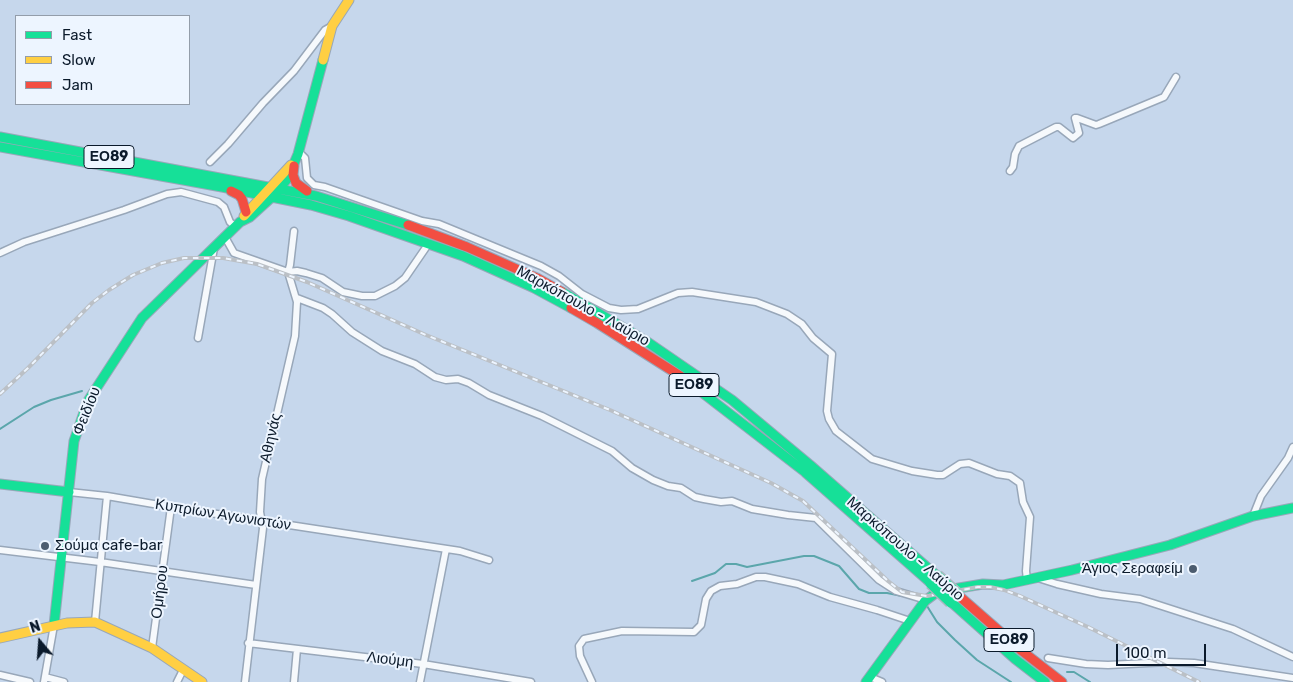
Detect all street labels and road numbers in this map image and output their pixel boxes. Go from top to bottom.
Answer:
road number: ΕΟ89 [84,146,134,168]
street label: Μαρκόπουλο - Λαύριο [513,262,653,350]
road number: ΕΟ89 [669,374,719,396]
street label: Φειδίου [69,384,105,438]
street label: Αθηνάς [257,412,285,464]
street label: Μαρκόπουλο - Λαύριο [843,493,967,605]
street label: Κυπρίων Αγωνιστών [154,495,292,535]
street label: Ομήρου [148,564,172,620]
road number: ΕΟ89 [984,628,1034,652]
street label: Λιούμη [366,648,414,672]

